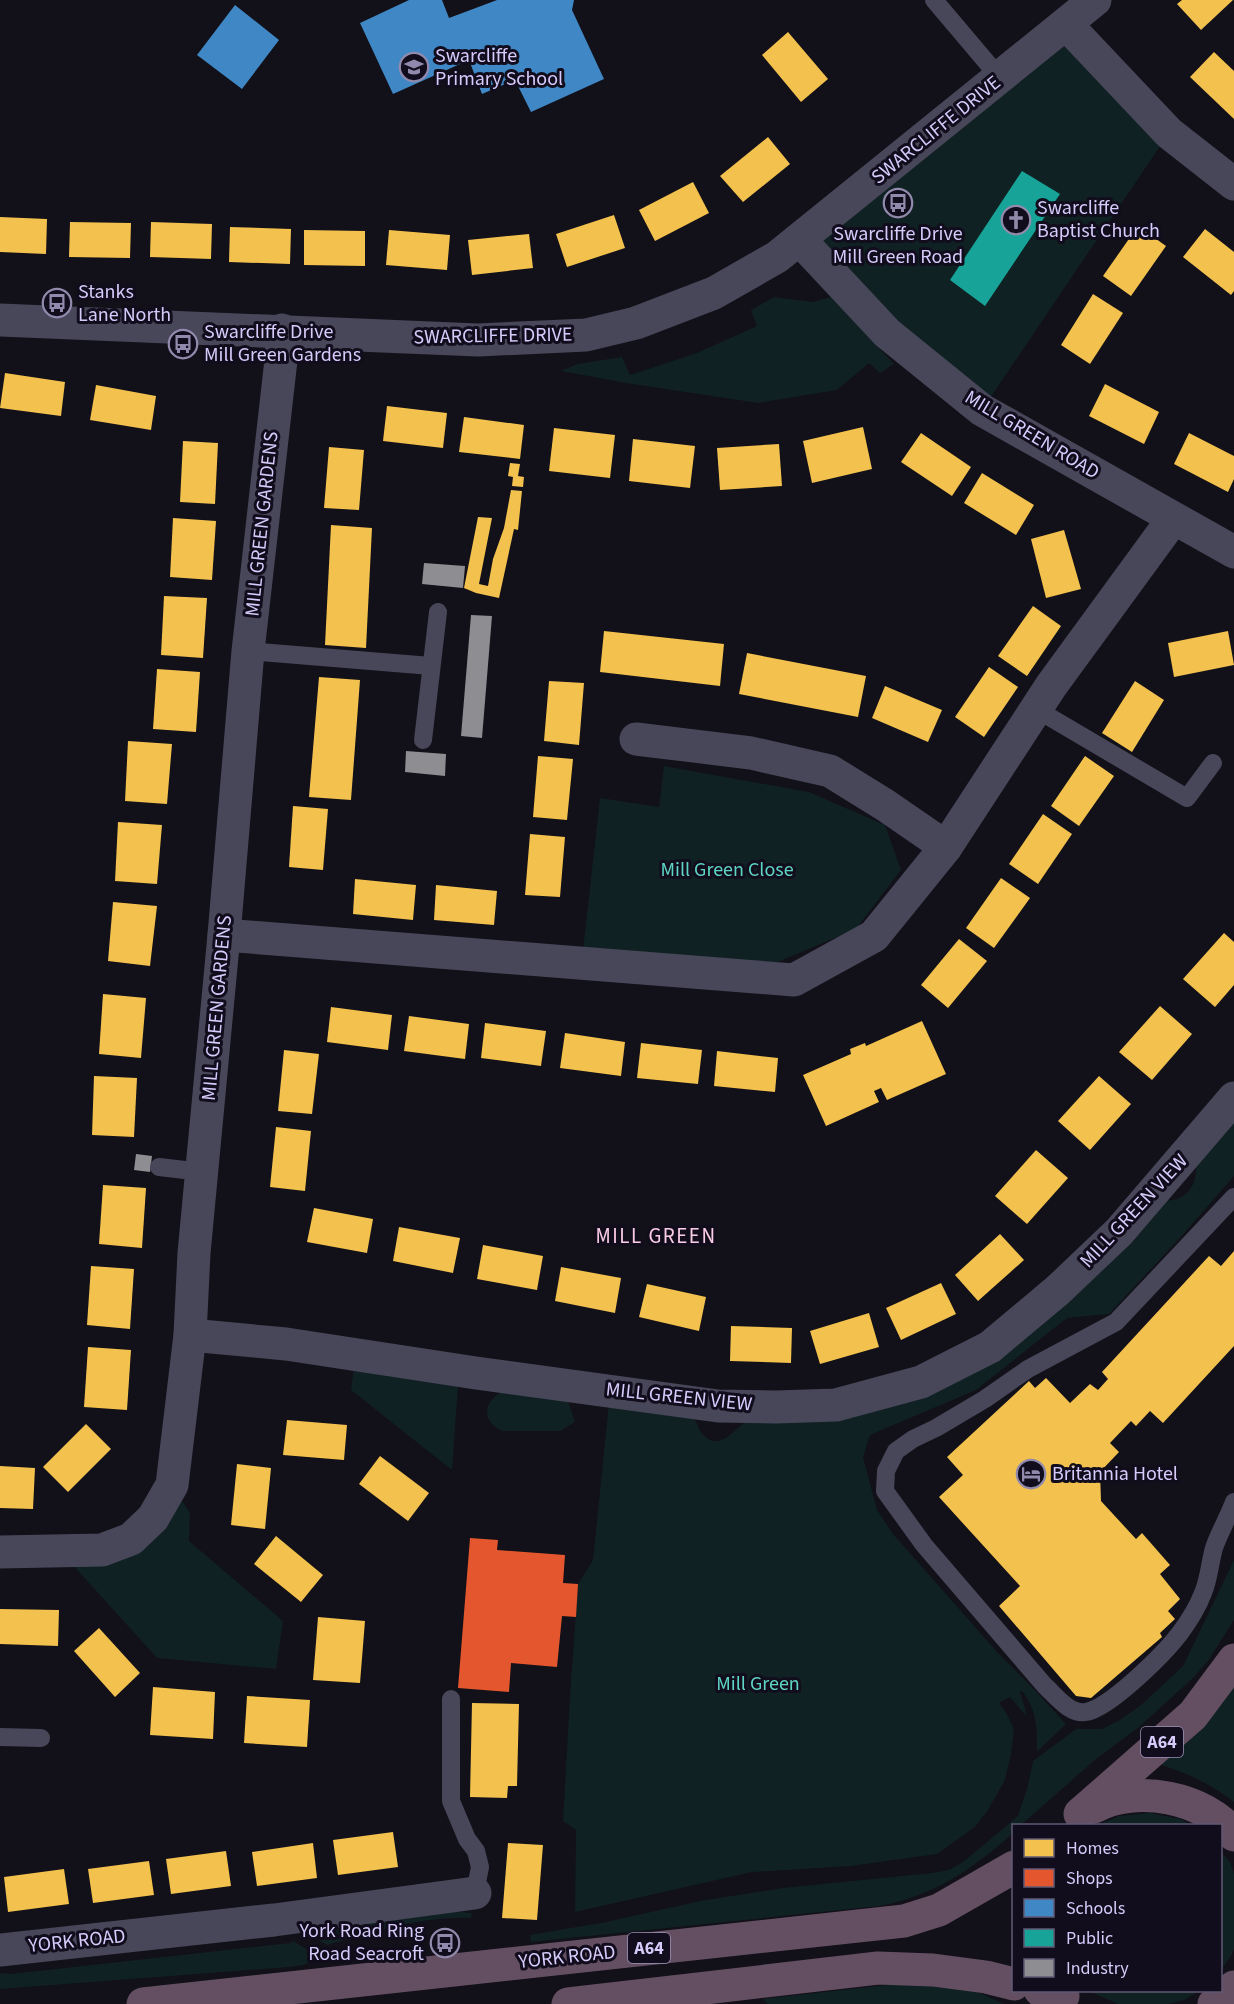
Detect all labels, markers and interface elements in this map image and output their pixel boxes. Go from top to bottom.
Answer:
place label: Swarcliffe Primary School [435,42,563,93]
school or university icon: Swarcliffe Primary School [398,51,430,83]
street label: SWARCLIFFE DRIVE [865,69,1007,191]
bus stop icon: Swarcliffe Drive Mill Green Road [882,187,914,219]
place label: Swarcliffe Baptist Church [1037,194,1160,245]
church icon: Swarcliffe Baptist Church [1000,204,1032,236]
place label: Swarcliffe Drive Mill Green Road [833,220,963,271]
place label: Stanks Lane North [78,278,171,329]
bus stop icon: Stanks Lane North [41,287,73,319]
place label: Swarcliffe Drive Mill Green Gardens [204,318,361,369]
street label: SWARCLIFFE DRIVE [413,321,573,351]
bus stop icon: Swarcliffe Drive Mill Green Gardens [167,328,199,360]
street label: MILL GREEN ROAD [959,384,1105,486]
street label: MILL GREEN GARDENS [238,430,286,618]
park label: Mill Green Close [660,856,794,884]
street label: MILL GREEN GARDENS [195,914,239,1102]
street label: MILL GREEN VIEW [1074,1148,1194,1274]
district label: MILL GREEN [595,1221,717,1251]
street label: MILL GREEN VIEW [605,1375,754,1419]
hotel icon: Britannia Hotel [1015,1458,1047,1490]
place label: Britannia Hotel [1052,1460,1178,1488]
park label: Mill Green [716,1670,800,1698]
road number: A64 [1141,1727,1183,1757]
legend [1012,1824,1222,1992]
text: Homes [1066,1836,1119,1861]
text: Shops [1066,1866,1113,1891]
text: Schools [1066,1896,1125,1921]
place label: York Road Ring Road Seacroft [298,1917,424,1968]
street label: YORK ROAD [26,1922,127,1960]
text: Public [1066,1926,1113,1951]
bus stop icon: York Road Ring Road Seacroft [429,1927,461,1959]
road number: A64 [628,1933,670,1963]
street label: YORK ROAD [516,1938,617,1976]
text: Industry [1066,1956,1129,1981]

